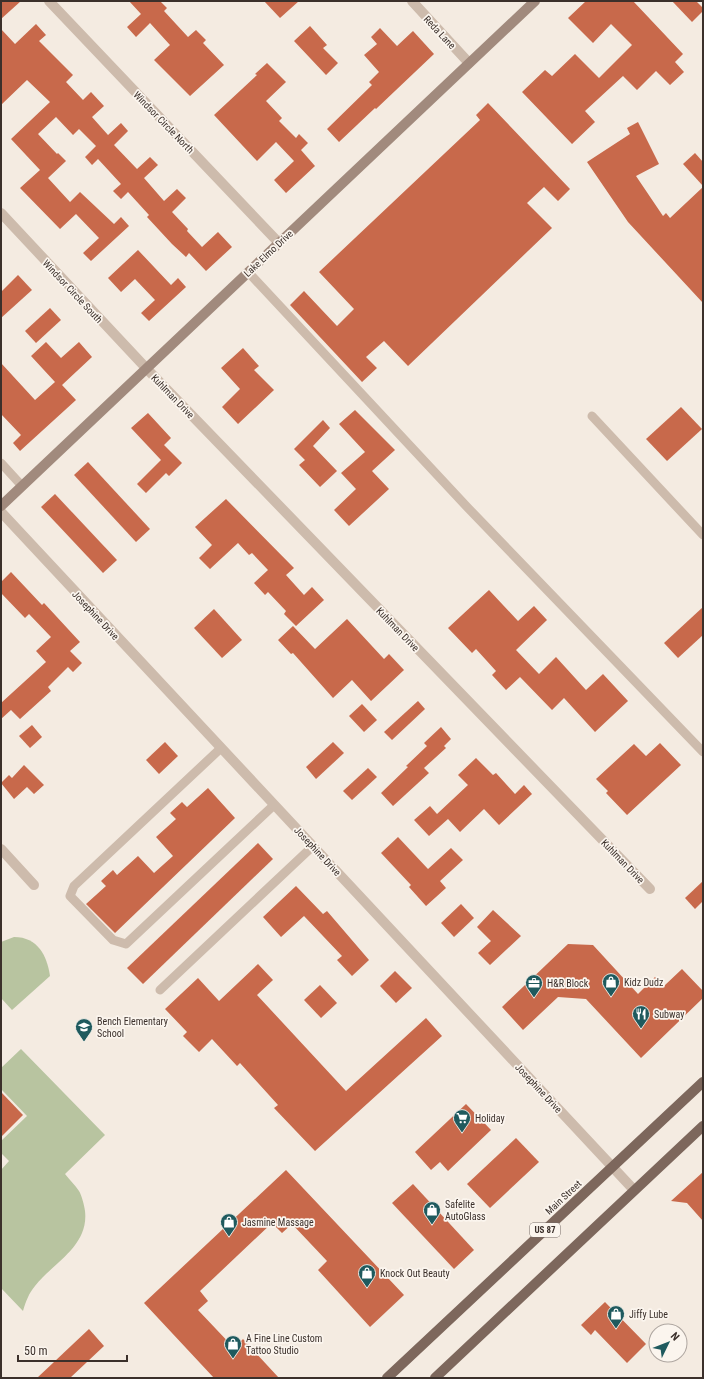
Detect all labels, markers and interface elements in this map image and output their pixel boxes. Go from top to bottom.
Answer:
street label: Reda Lane [422,14,458,51]
street label: Windsor Circle North [131,89,196,156]
street label: Lake Elmo Drive [242,228,295,279]
street label: Windsor Circle South [41,258,105,325]
street label: Kuhlman Drive [149,372,197,421]
street label: Josephine Drive [70,589,121,642]
street label: Kuhlman Drive [374,605,422,654]
street label: Josephine Drive [292,825,343,878]
street label: Kuhlman Drive [599,837,647,886]
shop icon: Kidz Dudz [601,972,621,997]
office icon: H&R Block [524,973,544,998]
place label: Kidz Dudz [624,977,663,988]
place label: H&R Block [547,978,589,989]
restaurant icon: Subway [631,1004,651,1029]
place label: Subway [654,1009,684,1020]
place label: Bench Elementary School [97,1016,168,1039]
school or university icon: Bench Elementary School [74,1017,94,1042]
street label: Josephine Drive [513,1062,564,1115]
supermarket icon: Holiday [452,1108,472,1133]
place label: Holiday [475,1113,505,1124]
street label: Main Street [543,1178,584,1217]
place label: Safelite AutoGlass [445,1199,486,1222]
shop icon: Safelite AutoGlass [422,1200,442,1225]
shop icon: Jasmine Massage [219,1212,239,1237]
place label: Jasmine Massage [242,1217,314,1228]
road number: US 87 [530,1223,560,1237]
shop icon: Knock Out Beauty [357,1263,377,1288]
place label: Knock Out Beauty [380,1268,450,1279]
shop icon: Jiffy Lube [606,1304,626,1329]
place label: Jiffy Lube [629,1309,668,1320]
north arrow [648,1323,688,1363]
text: N [668,1330,682,1344]
place label: A Fine Line Custom Tattoo Studio [246,1333,322,1356]
shop icon: A Fine Line Custom Tattoo Studio [223,1334,243,1359]
scale bar [18,1337,127,1363]
text: 50 m [24,1344,48,1358]

